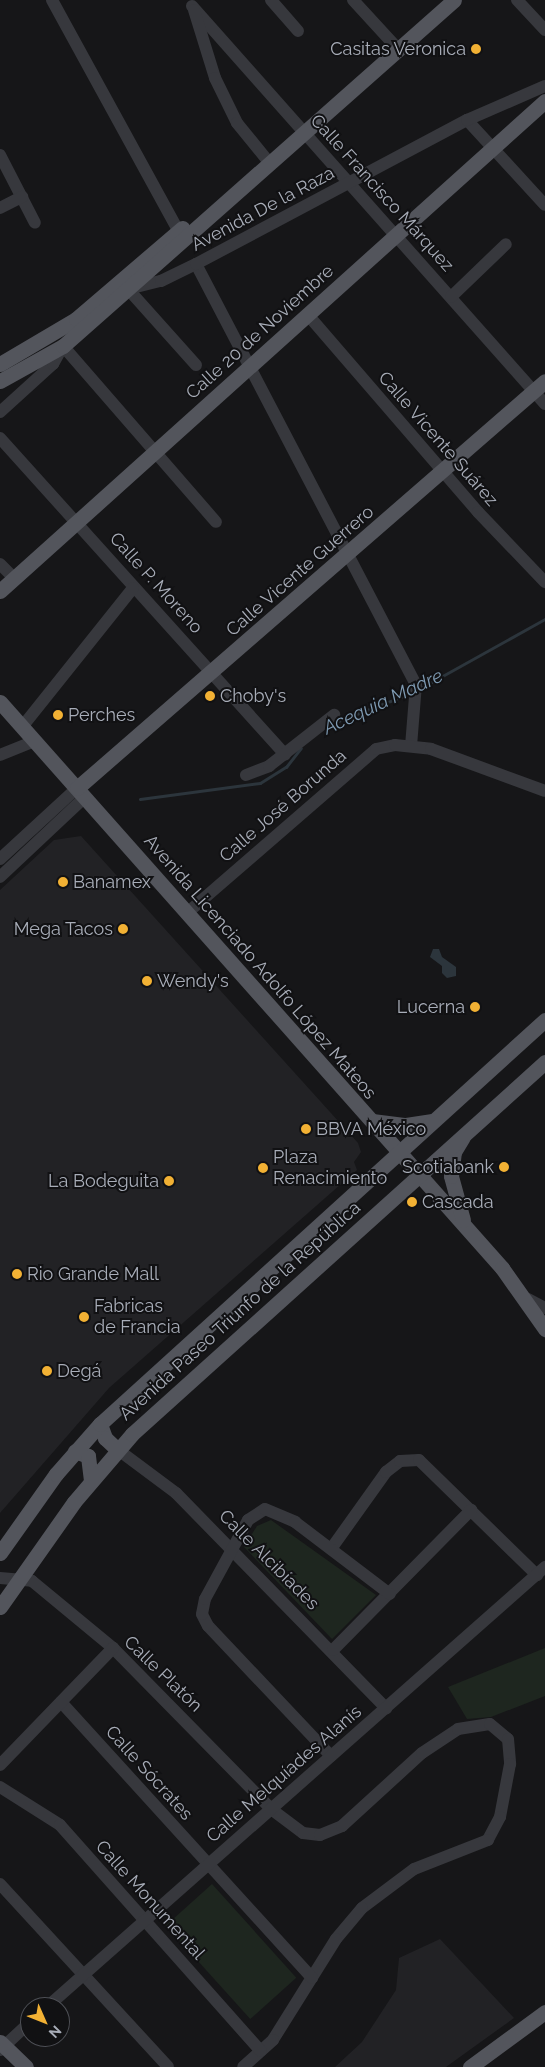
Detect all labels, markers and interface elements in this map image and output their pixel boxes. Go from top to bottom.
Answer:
place label: Casitas Veronica [330,38,466,60]
marker: Casitas Veronica [470,43,482,55]
street label: Calle Francisco Márquez [306,110,458,276]
street label: Avenida De la Raza [188,162,338,256]
street label: Calle 20 de Noviembre [182,260,338,404]
street label: Calle Vicente Suárez [373,367,503,511]
street label: Calle Vicente Guerrero [222,501,378,641]
street label: Calle P. Moreno [105,528,207,638]
water label: Acequia Madre [320,664,446,740]
place label: Choby's [220,685,286,707]
marker: Choby's [204,690,216,702]
place label: Perches [68,704,135,726]
marker: Perches [52,709,64,721]
street label: Calle José Borunda [215,745,351,867]
street label: Avenida Licenciado Adolfo López Mateos [139,830,381,1104]
place label: Banamex [73,871,151,893]
marker: Banamex [57,876,69,888]
place label: Mega Tacos [13,918,113,940]
marker: Mega Tacos [117,923,129,935]
place label: Wendy's [157,970,229,992]
marker: Wendy's [141,975,153,987]
place label: Lucerna [397,996,465,1018]
marker: Lucerna [469,1001,481,1013]
place label: BBVA México [316,1118,427,1140]
marker: BBVA México [300,1123,312,1135]
place label: Plaza Renacimiento [273,1147,387,1190]
place label: Scotiabank [402,1156,494,1178]
marker: Scotiabank [498,1161,510,1173]
marker: Plaza Renacimiento [257,1162,269,1174]
place label: La Bodeguita [48,1170,159,1192]
marker: La Bodeguita [163,1175,175,1187]
place label: Cascada [422,1191,494,1213]
marker: Cascada [406,1196,418,1208]
street label: Avenida Paseo Triunfo de la República [115,1197,365,1425]
place label: Rio Grande Mall [27,1263,159,1285]
marker: Rio Grande Mall [11,1268,23,1280]
place label: Fabricas de Francia [94,1296,180,1338]
marker: Fabricas de Francia [78,1311,90,1323]
place label: Degá [57,1360,101,1382]
marker: Degá [41,1365,53,1377]
street label: Calle Alcibíades [214,1505,324,1615]
street label: Calle Platón [120,1631,206,1717]
street label: Calle Melquíades Alanís [202,1701,366,1847]
street label: Calle Sócrates [101,1721,197,1825]
street label: Calle Monumental [91,1836,209,1964]
north arrow [20,1997,70,2047]
text: N [46,2022,65,2041]

